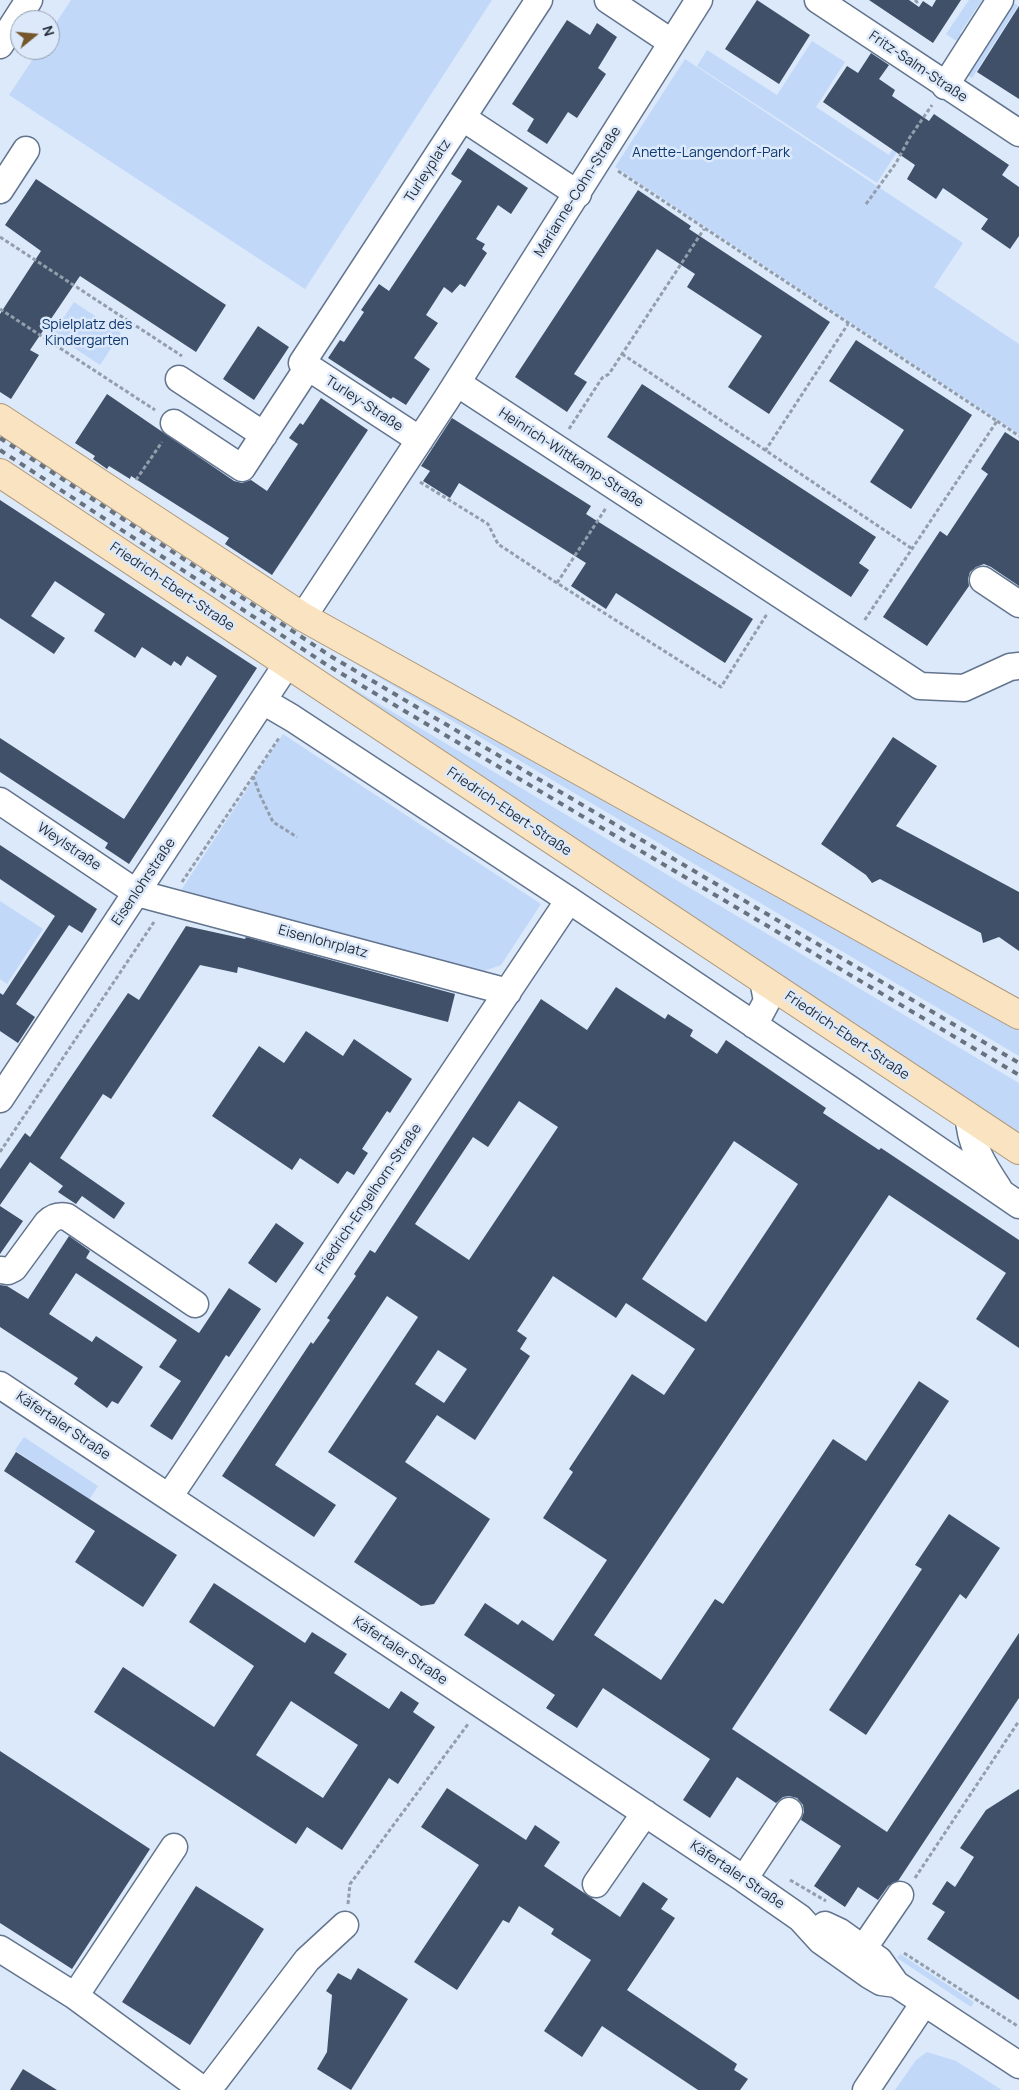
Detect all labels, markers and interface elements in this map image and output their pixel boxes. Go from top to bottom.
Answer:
north arrow [10,10,60,60]
text: N [38,23,59,38]
street label: Fritz-Salm-Straße [866,28,970,106]
street label: Marianne-Cohn-Straße [531,124,625,260]
street label: Turleyplatz [401,136,455,206]
park label: Anette-Langendorf-Park [632,145,790,161]
park label: Spielplatz des Kindergarten [42,317,132,350]
street label: Turley-Straße [322,373,406,435]
street label: Heinrich-Wittkamp-Straße [495,405,647,511]
street label: Friedrich-Ebert-Straße [107,539,237,635]
street label: Friedrich-Ebert-Straße [444,764,574,860]
street label: Weylstraße [34,820,104,874]
street label: Eisenlohrstraße [109,835,179,929]
street label: Eisenlohrplatz [276,922,370,962]
street label: Friedrich-Ebert-Straße [782,988,912,1084]
street label: Friedrich-Engelhorn-Straße [312,1121,426,1277]
street label: Käfertaler Straße [13,1388,113,1464]
street label: Käfertaler Straße [350,1613,450,1689]
street label: Käfertaler Straße [687,1837,787,1913]

